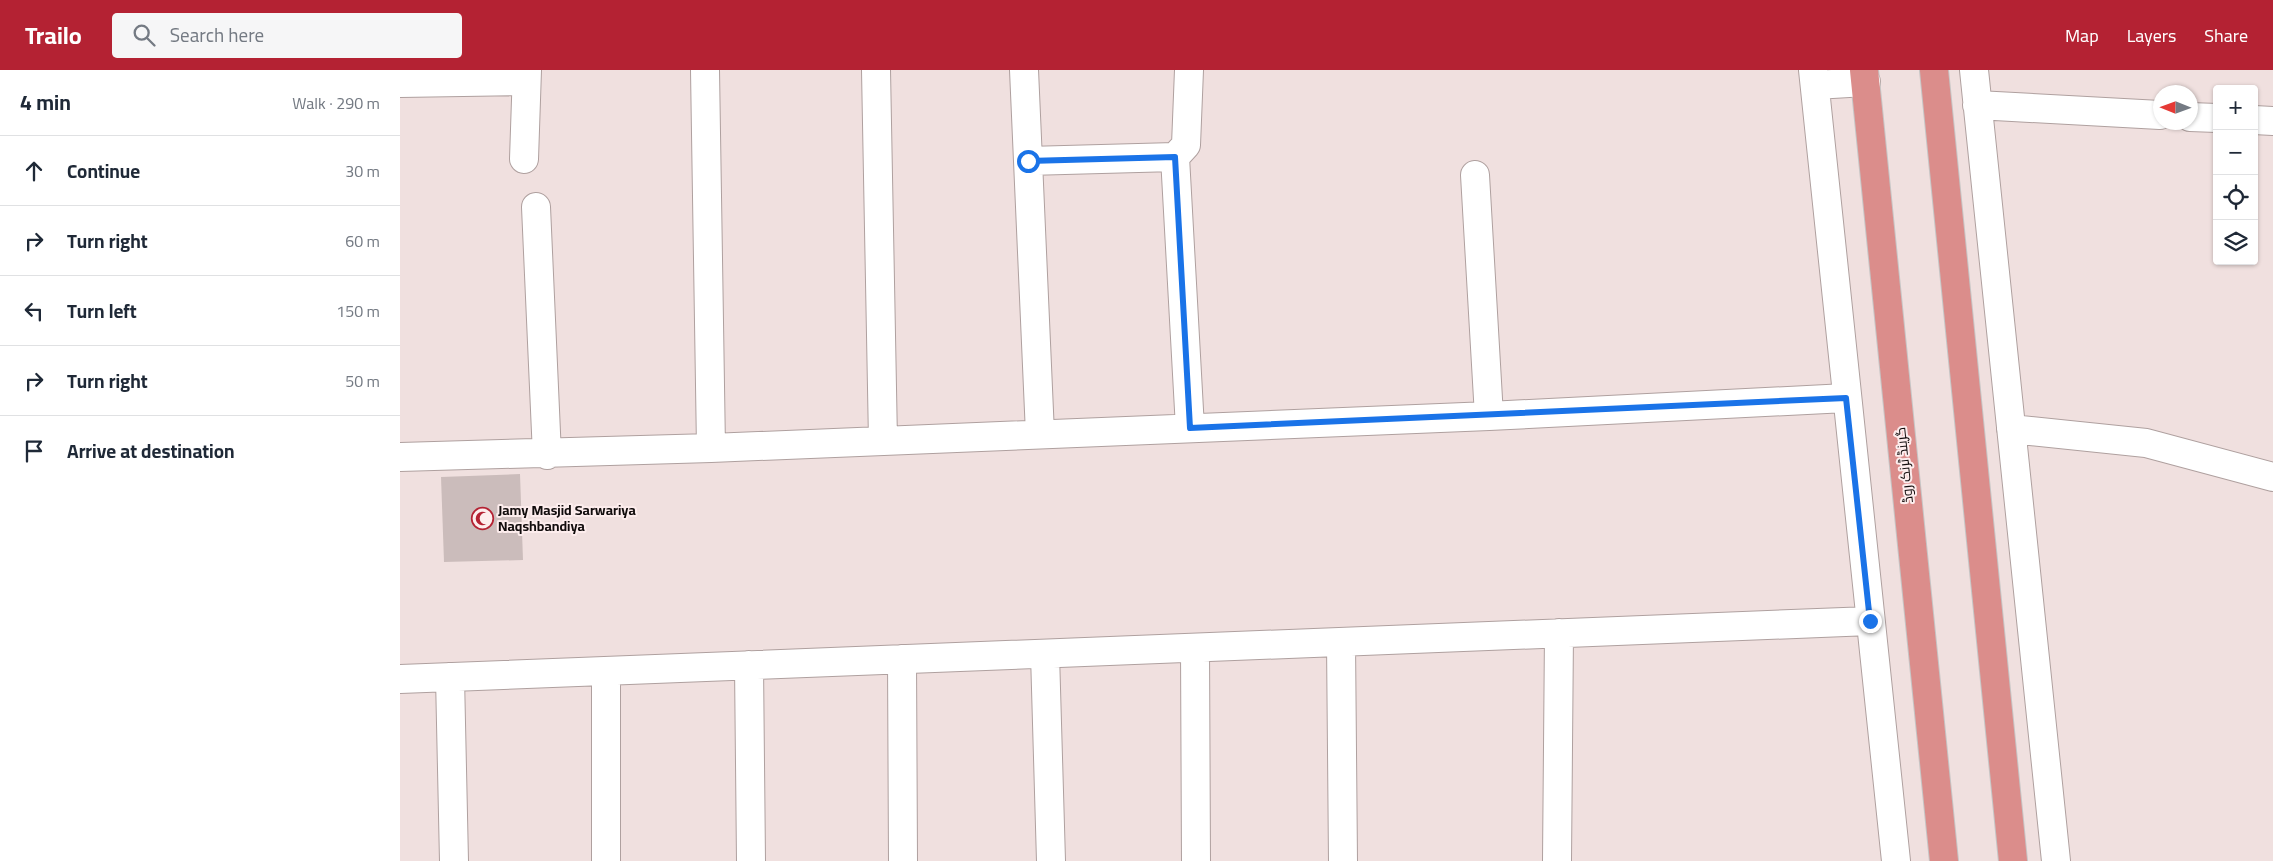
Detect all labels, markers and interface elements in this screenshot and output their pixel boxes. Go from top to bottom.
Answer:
text: Trailo [25,13,82,58]
search box [112,13,462,58]
text: Search here [170,17,264,53]
text: Map [2065,19,2099,52]
text: Layers [2127,19,2176,52]
text: Share [2204,19,2248,52]
icon: search [130,21,158,49]
text: 4 min [20,83,71,122]
north arrow [2153,85,2198,130]
map controls [2213,85,2258,265]
button: + [2213,85,2258,130]
text: Walk · 290 m [292,88,380,118]
button: − [2213,130,2258,175]
route start [1017,150,1040,173]
text: Continue [67,153,140,189]
text: 30 m [345,156,380,186]
icon: ahead [20,157,48,185]
button: locate [2213,175,2258,220]
button: layers [2213,220,2258,265]
text: Turn right [67,223,147,259]
text: 60 m [345,226,380,256]
icon: right [20,227,48,255]
text: Turn left [67,293,137,329]
text: 150 m [336,296,380,326]
icon: left [20,297,48,325]
text: Turn right [67,363,147,399]
text: 50 m [345,366,380,396]
icon: right [20,367,48,395]
street label: گرینڈ ٹرنک روڈ [1887,426,1921,504]
text: Arrive at destination [67,433,234,469]
icon: arrive [20,437,48,465]
place label: Jamy Masjid Sarwariya Naqshbandiya [498,497,636,539]
mosque icon: Jamy Masjid Sarwariya Naqshbandiya [470,506,494,530]
route end [1859,610,1882,633]

